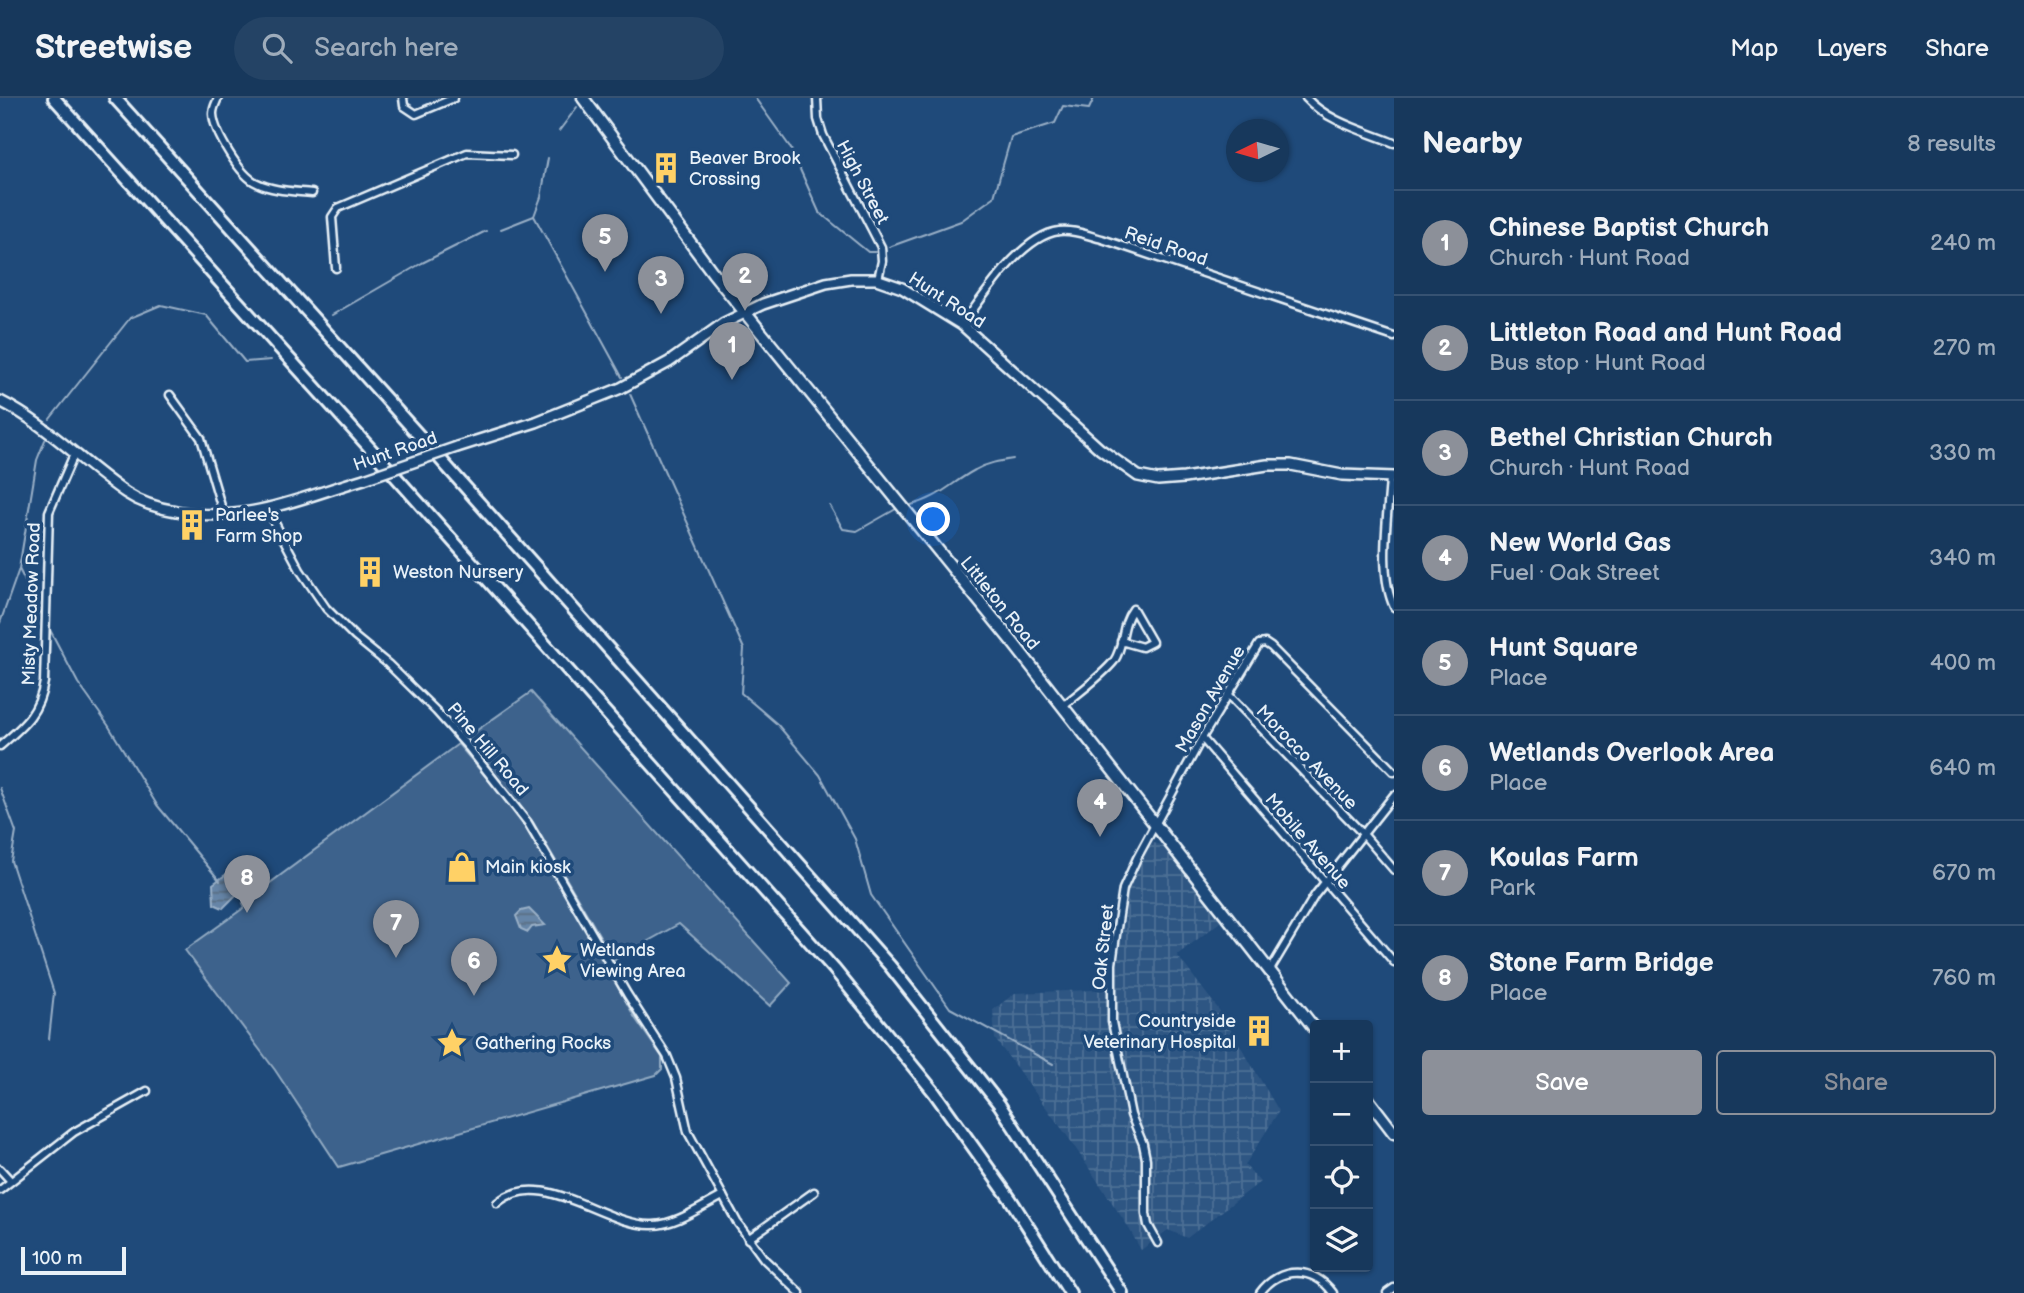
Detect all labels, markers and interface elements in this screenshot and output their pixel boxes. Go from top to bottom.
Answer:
search box [234,17,724,80]
text: Streetwise [35,28,192,68]
icon: search [258,29,296,67]
text: Search here [314,33,458,64]
text: Map [1730,34,1778,63]
text: Layers [1816,34,1887,63]
text: Share [1925,34,1989,63]
north arrow [1226,119,1289,182]
text: Nearby [1422,126,1522,162]
text: 8 results [1907,130,1996,158]
street label: High Street [832,137,894,228]
place label: Beaver Brook Crossing [689,148,801,190]
building icon: Beaver Brook Crossing [649,151,683,185]
text: Chinese Baptist Church [1489,213,1769,244]
pin: 5 [582,214,628,272]
street label: Reid Road [1122,222,1210,270]
text: 1 [1440,229,1450,257]
text: 240 m [1930,229,1996,257]
text: Church · Hunt Road [1489,244,1690,272]
pin: 2 [722,253,768,311]
pin: 3 [638,256,684,314]
street label: Hunt Road [904,268,989,333]
text: Littleton Road and Hunt Road [1489,318,1842,349]
pin: 1 [709,322,755,380]
text: 2 [1438,334,1452,362]
text: 270 m [1932,334,1996,362]
text: Bus stop · Hunt Road [1489,349,1706,377]
text: Bethel Christian Church [1489,423,1773,454]
street label: Hunt Road [350,427,440,476]
text: 3 [1438,439,1452,467]
text: 330 m [1929,439,1996,467]
text: Church · Hunt Road [1489,454,1690,482]
your location [916,502,950,536]
place label: Parlee's Farm Shop [215,505,303,547]
building icon: Parlee's Farm Shop [175,508,209,542]
street label: Misty Meadow Road [18,522,45,686]
text: New World Gas [1489,528,1671,559]
text: 4 [1438,544,1452,572]
text: 340 m [1929,544,1996,572]
street label: Littleton Road [956,552,1044,654]
building icon: Weston Nursery [353,555,387,589]
text: Fuel · Oak Street [1489,559,1659,587]
place label: Weston Nursery [393,562,524,583]
text: Hunt Square [1489,633,1638,664]
street label: Mason Avenue [1171,642,1250,757]
text: 5 [1438,649,1452,677]
text: 400 m [1930,649,1996,677]
text: Place [1489,664,1547,692]
street label: Pine Hill Road [443,699,533,800]
street label: Morocco Avenue [1252,701,1362,814]
text: Wetlands Overlook Area [1489,738,1774,769]
text: 6 [1438,754,1452,782]
text: 640 m [1929,754,1996,782]
text: Place [1489,769,1547,797]
pin: 4 [1077,779,1123,837]
street label: Mobile Avenue [1260,789,1355,894]
text: Koulas Farm [1489,843,1639,874]
shop icon: Main kiosk [445,850,479,884]
pin: 8 [224,855,270,913]
place label: Main kiosk [485,857,571,878]
text: 7 [1439,859,1451,887]
text: 670 m [1932,859,1996,887]
text: Park [1489,874,1535,902]
pin: 7 [373,900,419,958]
street label: Oak Street [1089,903,1119,991]
pin: 6 [451,938,497,996]
place label: Wetlands Viewing Area [580,940,686,982]
place icon: Wetlands Viewing Area [540,943,574,977]
text: Stone Farm Bridge [1489,948,1714,979]
text: 8 [1438,964,1452,992]
text: 760 m [1932,964,1996,992]
text: Place [1489,979,1547,1007]
place label: Countryside Veterinary Hospital [1084,1011,1236,1053]
building icon: Countryside Veterinary Hospital [1242,1014,1276,1048]
map controls [1310,1020,1373,1272]
button: + [1310,1020,1373,1083]
place icon: Gathering Rocks [435,1026,469,1060]
place label: Gathering Rocks [475,1033,611,1054]
button: Save [1422,1050,1702,1115]
button: Share [1716,1050,1996,1115]
button: − [1310,1083,1373,1146]
button: locate [1310,1146,1373,1209]
button: layers [1310,1209,1373,1272]
scale bar [21,1244,126,1276]
text: 100 m [32,1247,83,1270]

